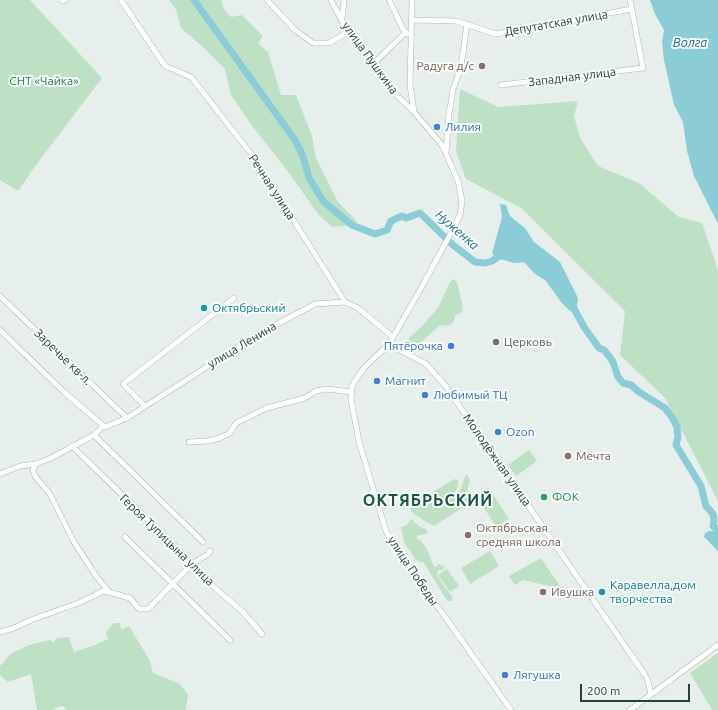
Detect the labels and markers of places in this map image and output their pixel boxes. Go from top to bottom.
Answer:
place label: Радуга д/с [417,59,474,73]
marker: Радуга д/с [477,61,487,71]
place label: Лилия [445,120,481,134]
marker: Лилия [432,122,442,132]
place label: Октябрьский [212,301,286,315]
marker: Октябрьский [199,303,209,313]
place label: Церковь [504,335,552,349]
marker: Церковь [491,337,501,347]
place label: Пятёрочка [384,339,443,353]
marker: Пятёрочка [446,341,456,351]
place label: Магнит [385,374,426,388]
marker: Магнит [372,376,382,386]
place label: Любимый ТЦ [433,388,508,402]
marker: Любимый ТЦ [420,390,430,400]
place label: Ozon [506,425,535,439]
marker: Ozon [493,427,503,437]
place label: Мечта [576,449,611,463]
marker: Мечта [563,451,573,461]
place label: ФОК [552,490,579,504]
marker: ФОК [539,492,549,502]
place label: Октябрьская средняя школа [476,521,561,549]
marker: Октябрьская средняя школа [463,530,473,540]
place label: Каравелла,дом творчества [610,578,696,606]
place label: Ивушка [551,585,594,599]
marker: Ивушка [538,587,548,597]
marker: Каравелла,дом творчества [597,587,607,597]
place label: Лягушка [513,668,561,682]
marker: Лягушка [500,670,510,680]

